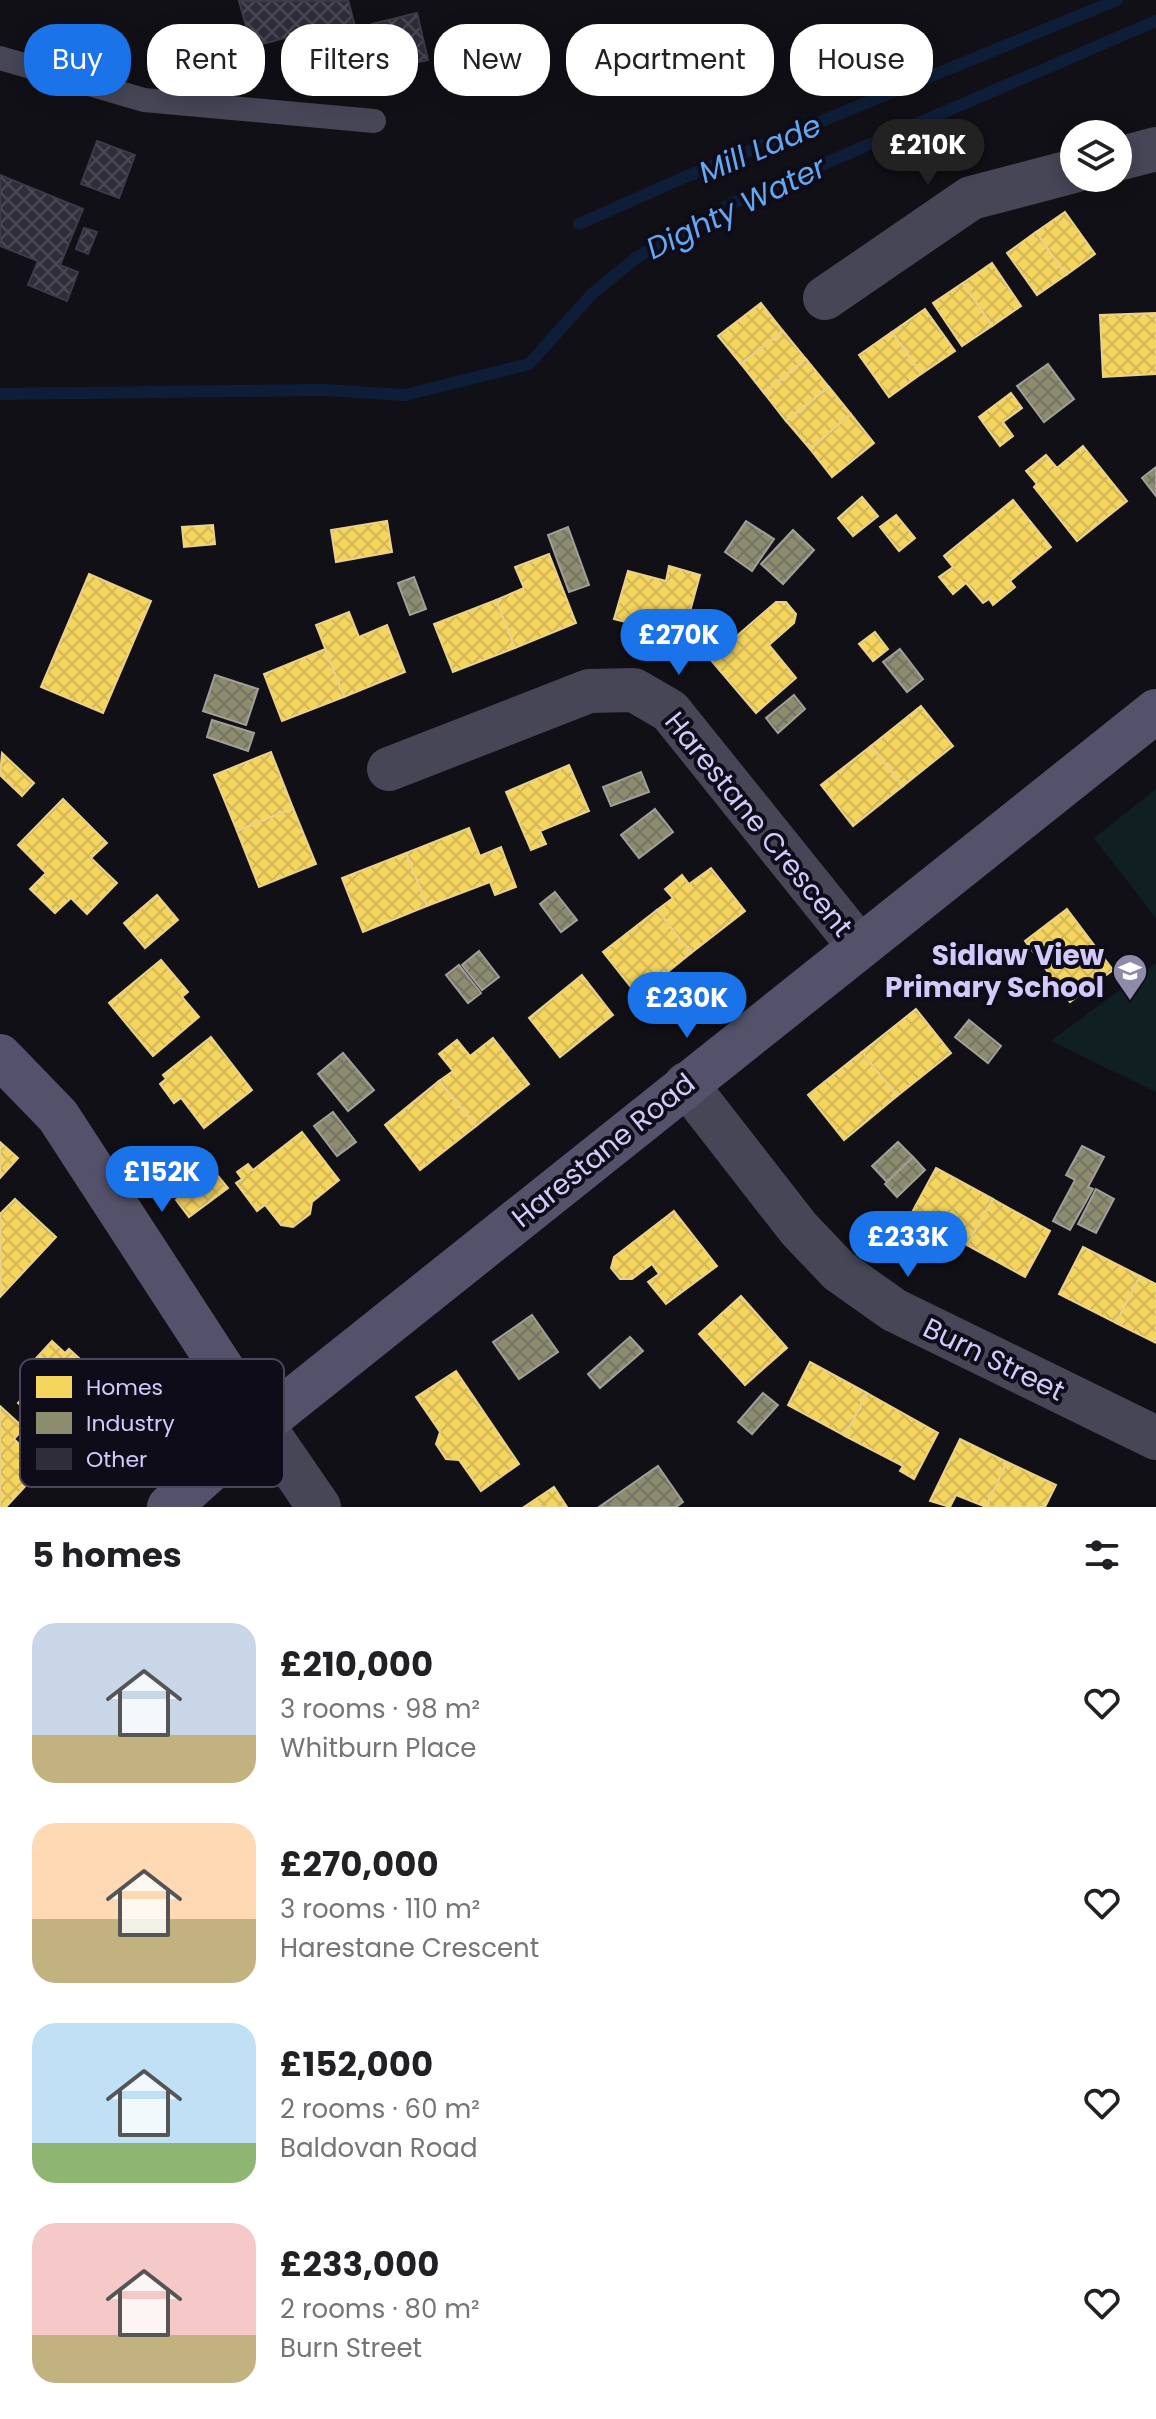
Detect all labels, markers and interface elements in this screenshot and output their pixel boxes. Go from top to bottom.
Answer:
chip: Buy [24,24,131,96]
chip: Rent [147,24,265,96]
chip: Filters [281,24,418,96]
chip: New [434,24,550,96]
chip: Apartment [566,24,774,96]
chip: House [790,24,933,96]
water label: Mill Lade [692,104,828,194]
pin: £210K [872,119,984,187]
map controls [1060,120,1132,192]
button: layers [1060,120,1132,192]
text: £210K [890,127,966,163]
water label: Dighty Water [639,145,834,270]
pin: £270K [623,609,735,677]
text: £270K [638,617,720,653]
street label: Harestane Crescent [656,704,862,945]
place label: Sidlaw View Primary School [885,936,1105,1007]
school or university icon: Sidlaw View Primary School [1111,952,1149,1002]
pin: £230K [631,972,743,1040]
text: £230K [646,980,728,1016]
street label: Harestane Road [503,1064,703,1236]
pin: £152K [106,1146,218,1214]
text: £152K [124,1154,200,1190]
pin: £233K [852,1211,964,1279]
text: £233K [867,1219,949,1255]
street label: Burn Street [917,1308,1071,1410]
legend [20,1359,284,1487]
text: Homes [86,1372,163,1403]
text: Industry [86,1408,175,1439]
text: Other [86,1444,147,1475]
text: 5 homes [32,1531,182,1579]
icon: filters [1080,1533,1124,1577]
text: £210,000 [280,1640,433,1688]
icon: home [96,1655,192,1751]
icon: heart [1080,1681,1124,1725]
text: 3 rooms · 98 m² [280,1691,480,1727]
text: Whitburn Place [280,1730,476,1766]
text: £270,000 [280,1840,439,1888]
icon: home [96,1855,192,1951]
icon: heart [1080,1881,1124,1925]
text: 3 rooms · 110 m² [280,1891,480,1927]
text: Harestane Crescent [280,1930,539,1966]
text: £152,000 [280,2040,433,2088]
icon: home [96,2055,192,2151]
icon: heart [1080,2081,1124,2125]
text: 2 rooms · 60 m² [280,2091,480,2127]
text: Baldovan Road [280,2130,477,2166]
text: £233,000 [280,2240,439,2288]
icon: home [96,2255,192,2351]
icon: heart [1080,2281,1124,2325]
text: 2 rooms · 80 m² [280,2291,480,2327]
text: Burn Street [280,2330,422,2366]

